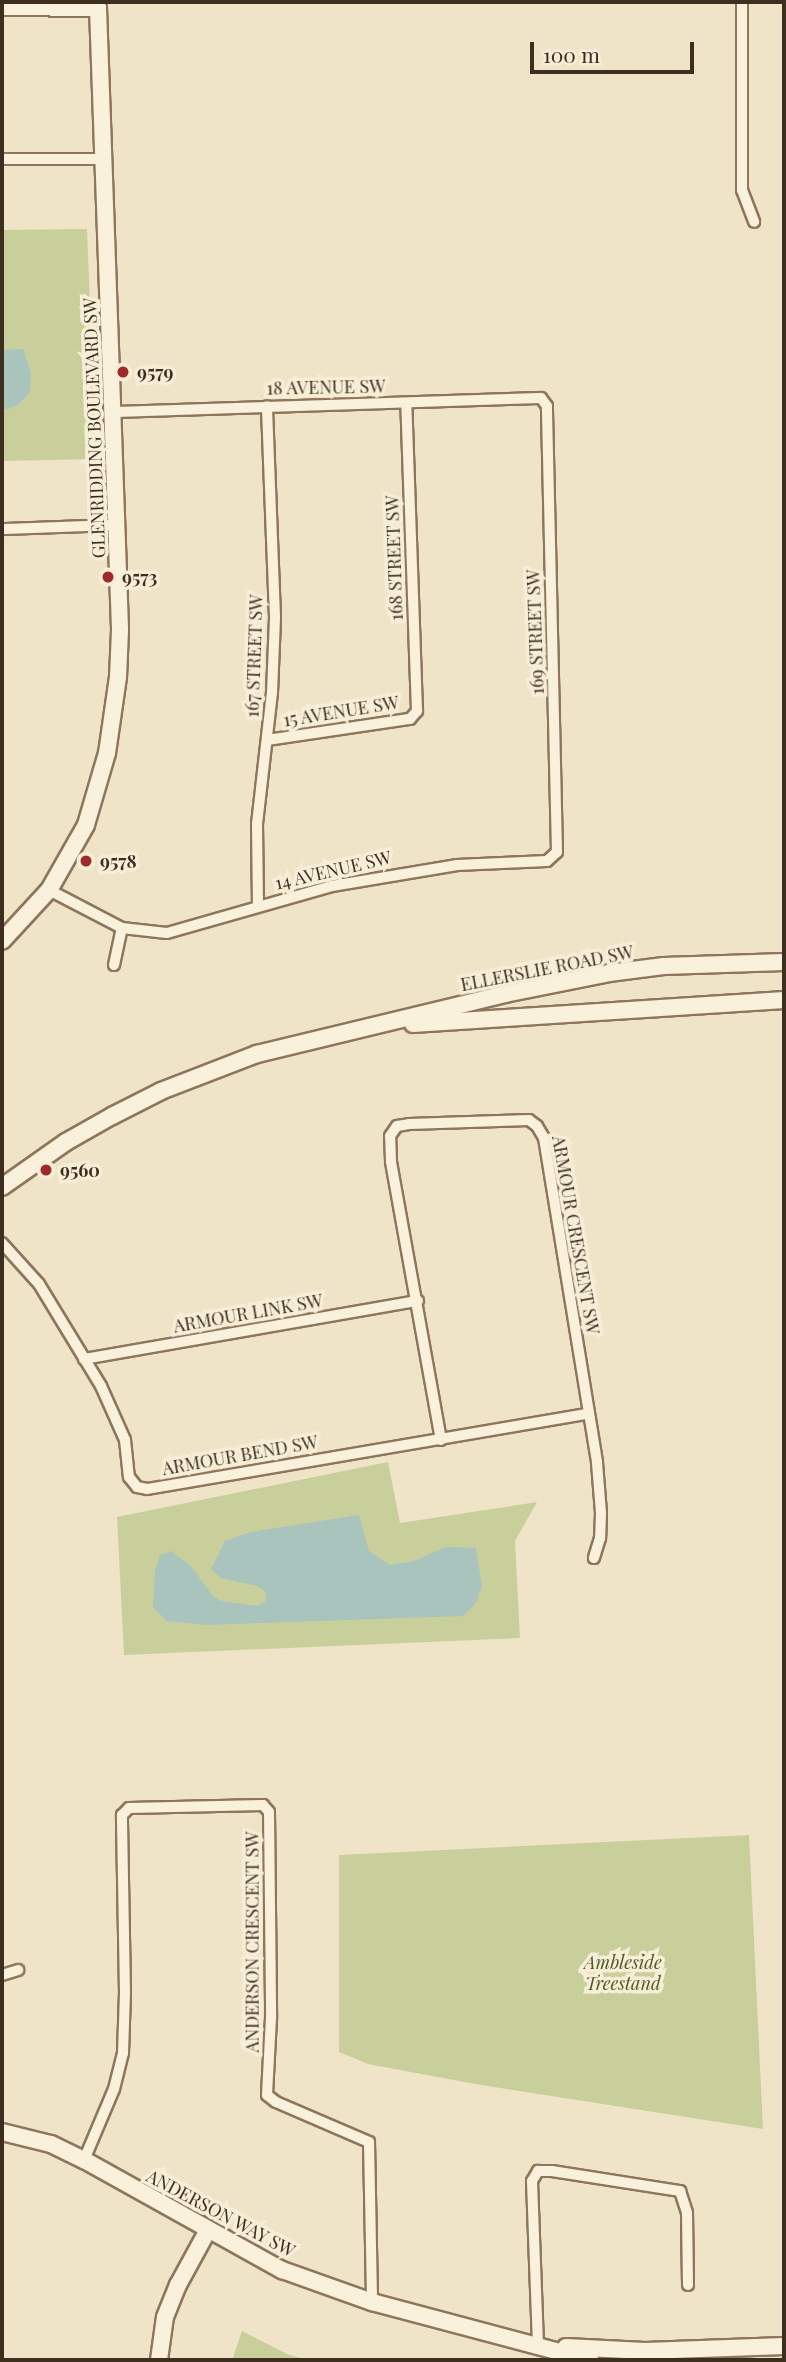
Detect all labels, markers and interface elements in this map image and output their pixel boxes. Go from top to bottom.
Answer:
scale bar [534,28,698,72]
text: 100 m [543,40,600,68]
street label: GLENRIDDING BOULEVARD SW [79,297,109,559]
place label: 9579 [137,361,173,383]
marker: 9579 [115,364,131,380]
street label: 18 AVENUE SW [266,375,386,399]
street label: 168 STREET SW [381,495,407,621]
place label: 9573 [122,566,157,588]
marker: 9573 [100,569,116,585]
street label: 169 STREET SW [522,569,548,695]
street label: 167 STREET SW [241,594,267,718]
street label: 15 AVENUE SW [281,691,401,731]
street label: 14 AVENUE SW [272,846,394,894]
place label: 9578 [100,850,137,872]
marker: 9578 [78,853,94,869]
street label: ELLERSLIE ROAD SW [459,941,635,995]
street label: ARMOUR CRESCENT SW [548,1134,604,1336]
place label: 9560 [60,1159,100,1181]
marker: 9560 [38,1162,54,1178]
street label: ARMOUR LINK SW [172,1289,324,1337]
street label: ARMOUR BEND SW [160,1431,320,1479]
street label: ANDERSON CRESCENT SW [241,1831,263,2053]
park label: Ambleside Treestand [584,1952,662,1994]
street label: ANDERSON WAY SW [143,2164,299,2262]

